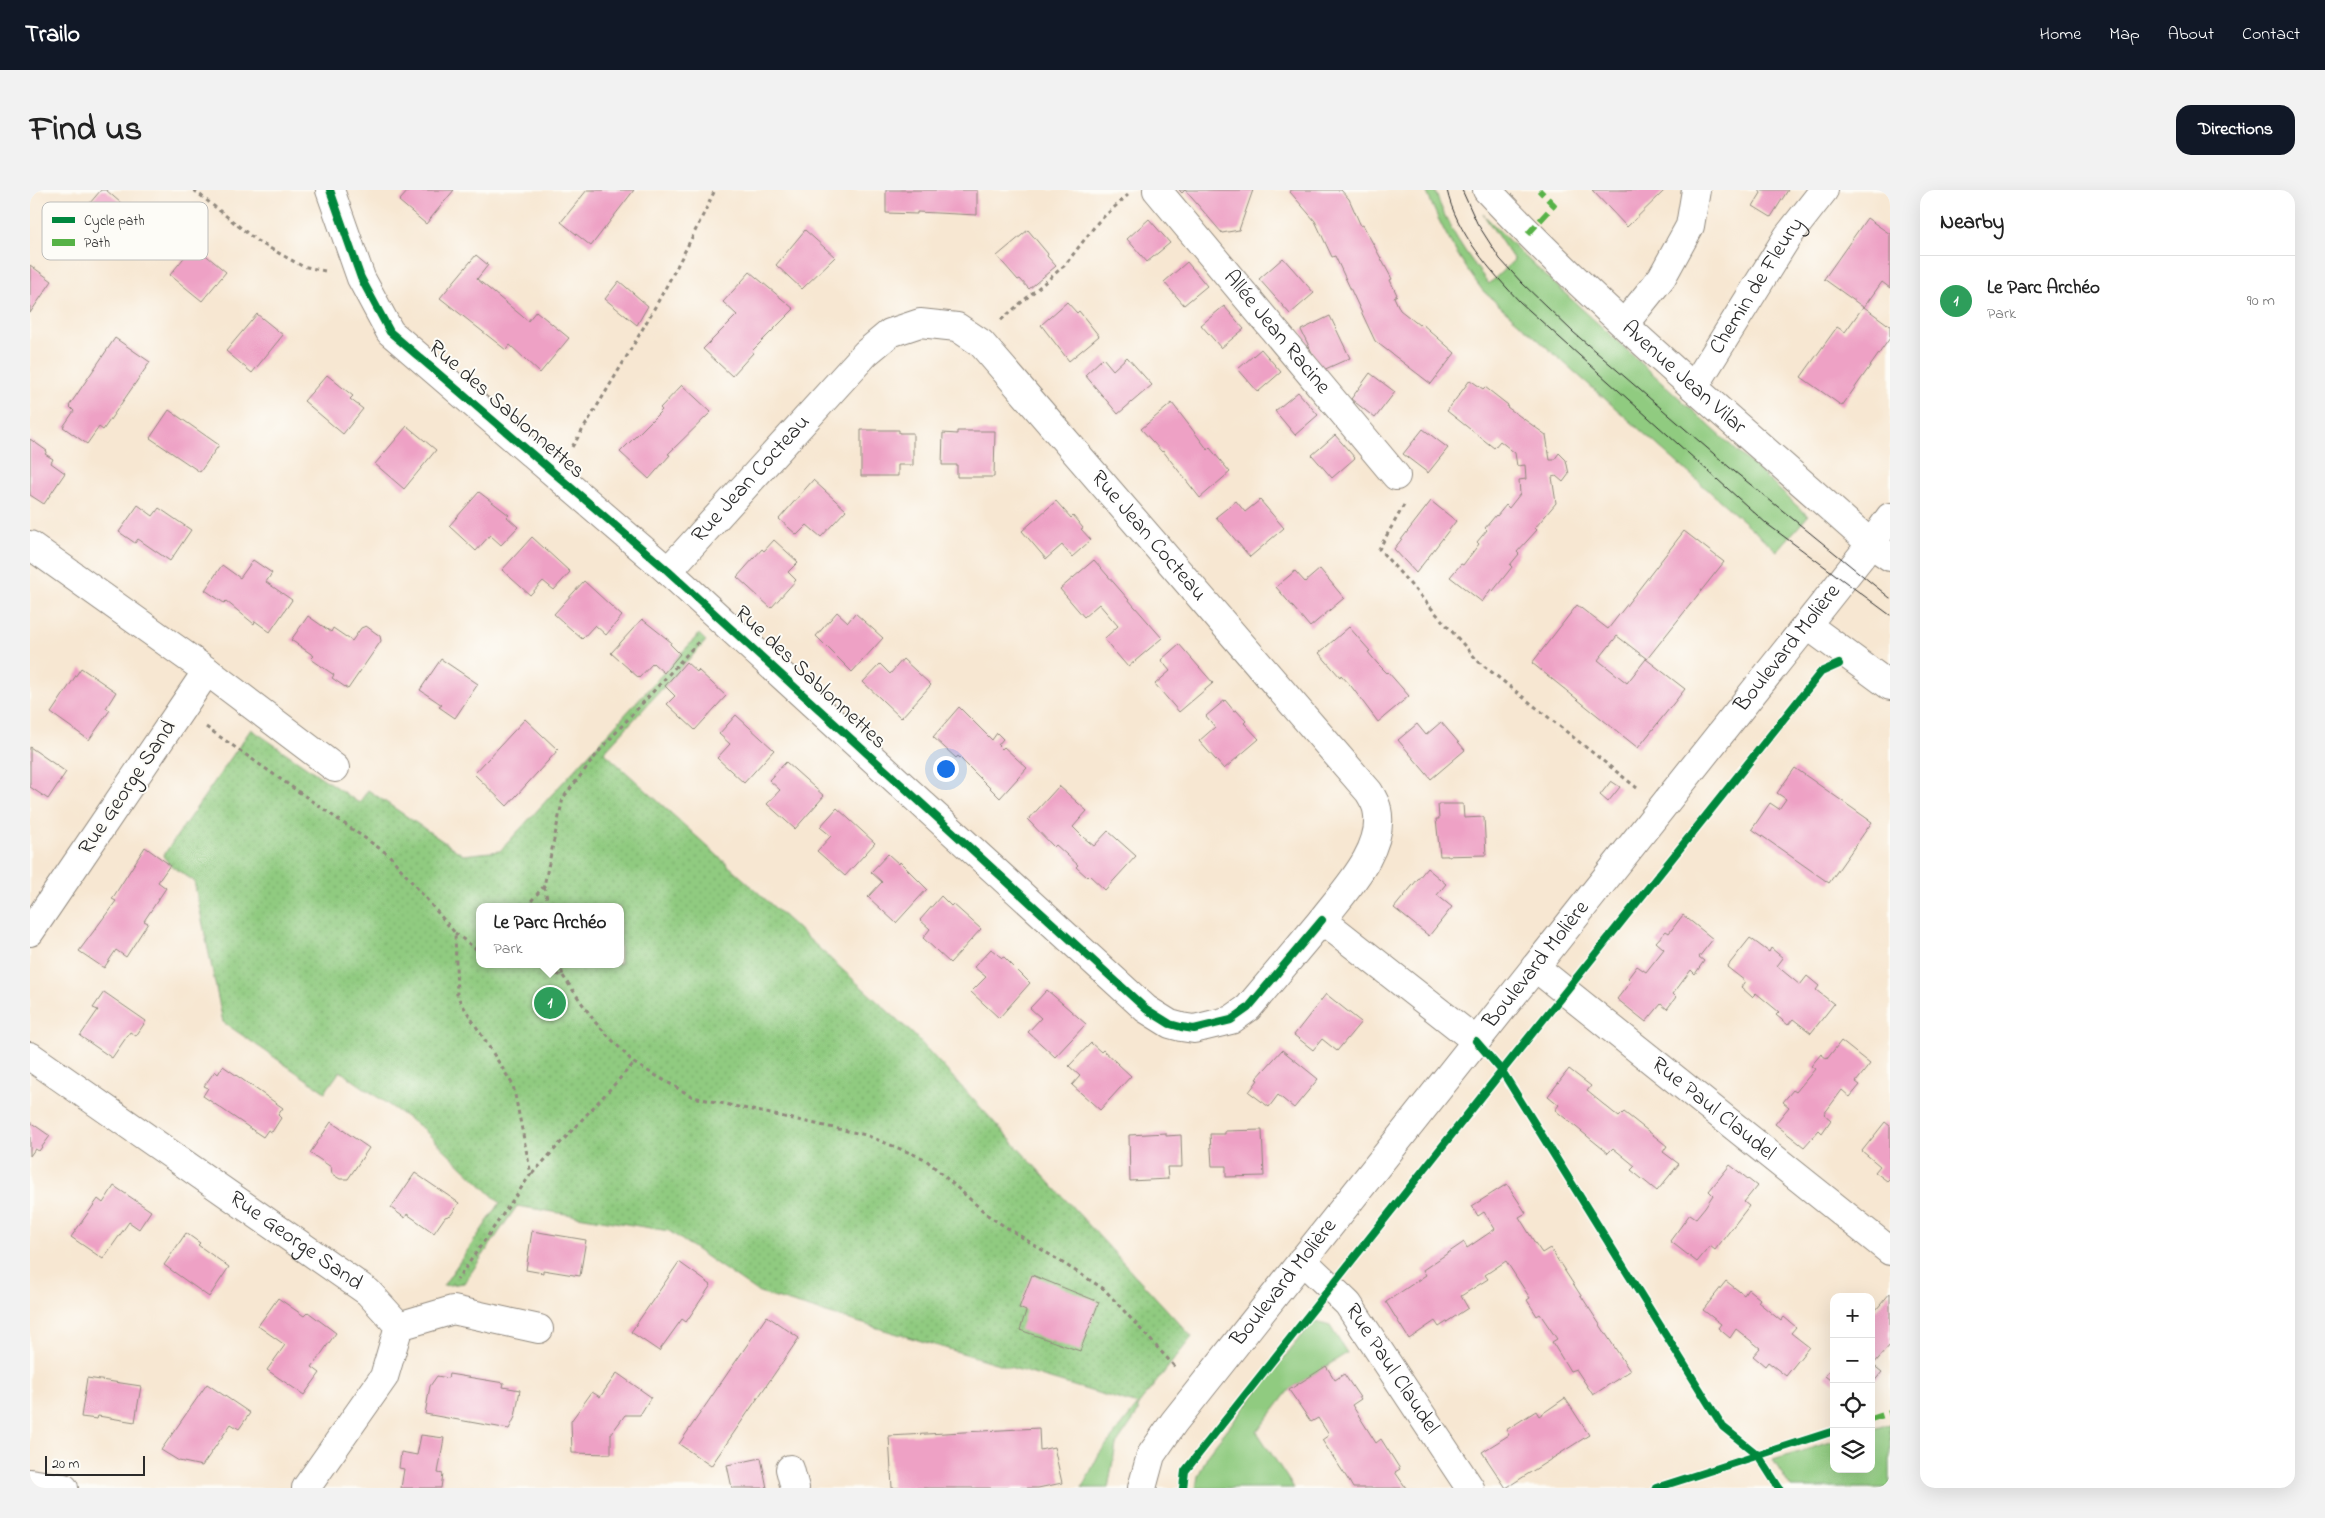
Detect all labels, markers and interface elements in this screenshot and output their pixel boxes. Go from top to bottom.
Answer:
text: Trailo [25,18,80,53]
text: Home [2040,22,2081,48]
text: Map [2109,22,2140,48]
text: About [2168,22,2214,48]
text: Contact [2242,22,2300,48]
text: Find us [30,105,142,156]
button: Directions [2176,105,2295,155]
legend [42,202,208,260]
text: Nearby [1940,208,2004,238]
text: Cycle path [84,211,145,233]
street label: Chemin de Fleury [1702,211,1813,361]
text: Path [84,233,110,254]
street label: Allée Jean Racine [1215,264,1338,402]
text: Le Parc Archéo [1987,275,2100,302]
text: 1 [1953,289,1959,313]
text: 90 m [2247,289,2275,313]
text: Park [1987,302,2016,326]
street label: Avenue Jean Vilar [1614,313,1753,443]
street label: Rue des Sablonnettes [421,333,591,487]
street label: Rue Jean Cocteau [684,408,818,551]
street label: Rue Jean Cocteau [1082,464,1214,609]
street label: Boulevard Molière [1726,577,1849,720]
street label: Rue des Sablonnettes [727,599,893,757]
street label: Rue George Sand [71,714,186,862]
your location [933,756,959,782]
street label: Boulevard Molière [1475,894,1598,1037]
popup [476,903,624,968]
text: Le Parc Archéo [494,910,606,937]
text: Park [494,937,522,961]
pin: 1 [534,984,566,1022]
street label: Rue Paul Claudel [1644,1050,1782,1169]
street label: Rue George Sand [222,1184,369,1299]
street label: Boulevard Molière [1223,1212,1345,1355]
map controls [1830,1293,1875,1473]
button: + [1830,1293,1875,1338]
street label: Rue Paul Claudel [1336,1297,1446,1441]
button: − [1830,1338,1875,1383]
button: locate [1830,1383,1875,1428]
button: layers [1830,1428,1875,1473]
scale bar [45,1453,145,1476]
text: 20 m [52,1454,79,1475]

